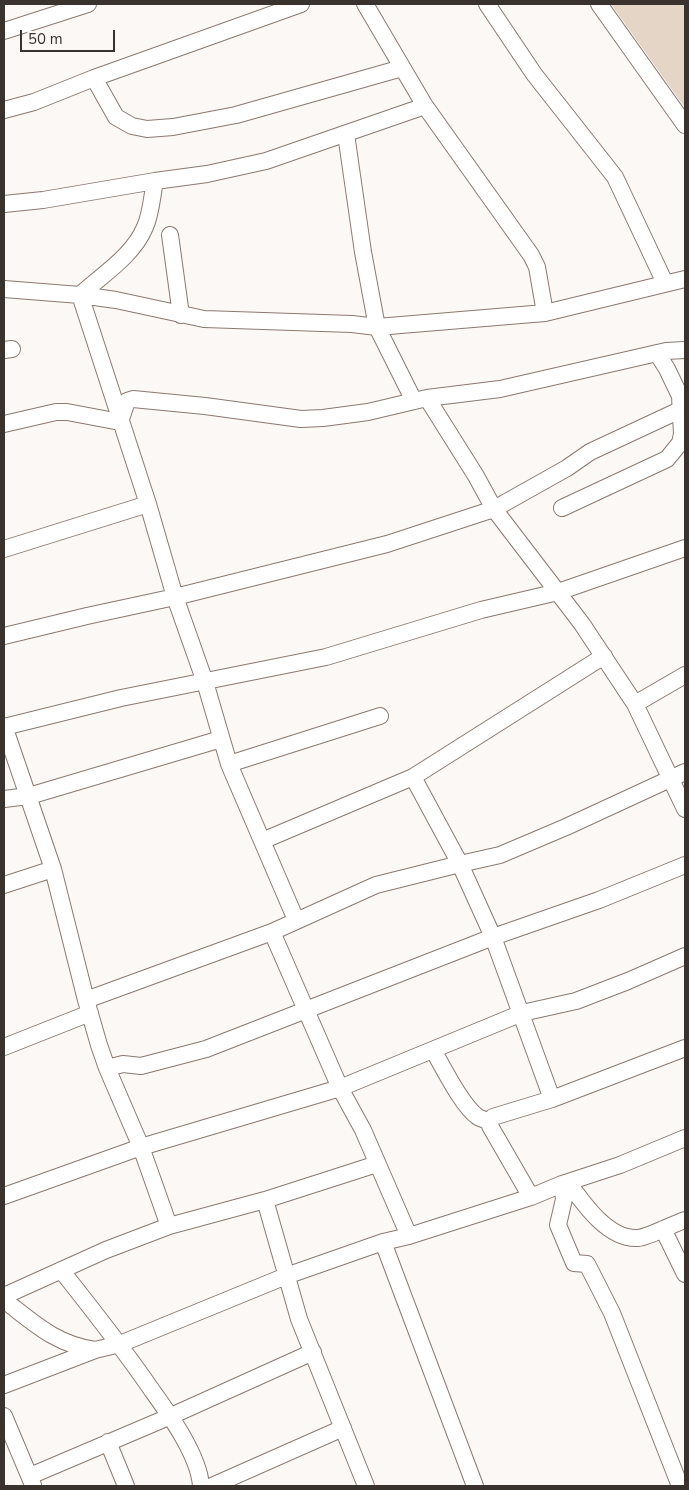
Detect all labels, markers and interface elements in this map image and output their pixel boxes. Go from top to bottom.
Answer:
scale bar [22,20,118,52]
text: 50 m [28,29,63,49]

